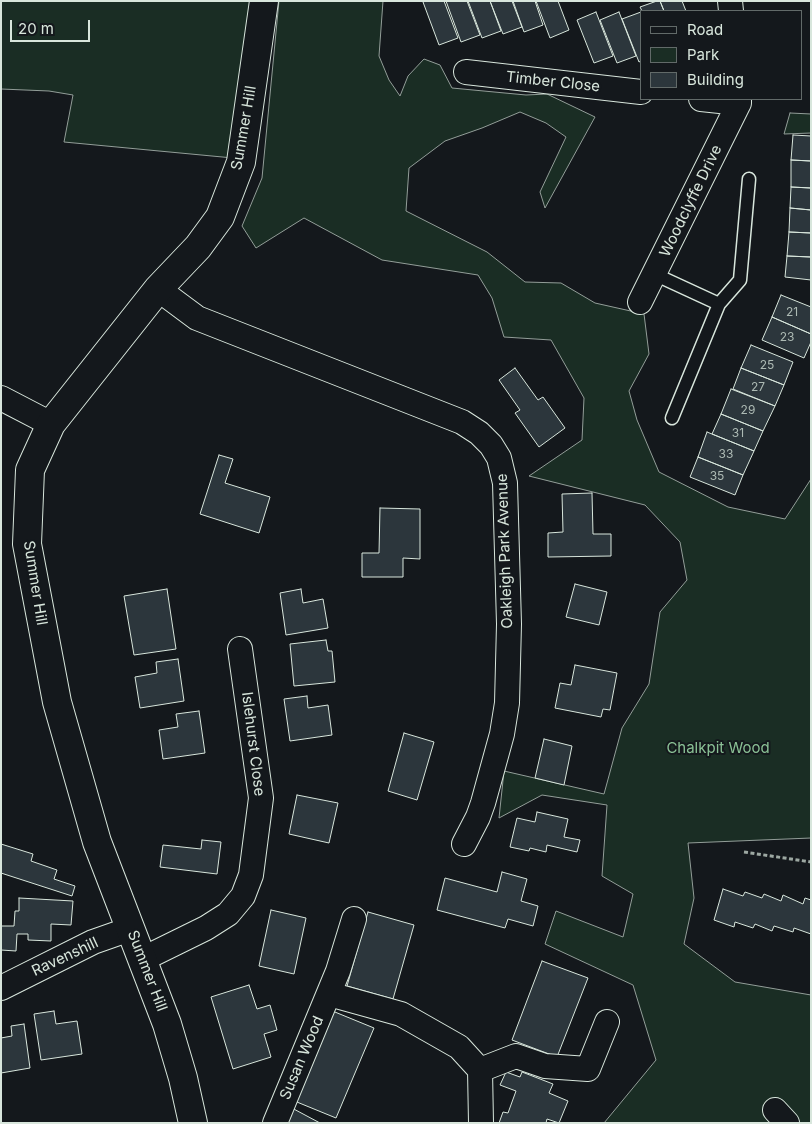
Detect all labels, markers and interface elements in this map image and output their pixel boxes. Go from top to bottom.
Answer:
scale bar [12,10,92,42]
legend [640,10,802,100]
text: 20 m [18,19,54,38]
text: Road [687,20,723,39]
text: Park [687,45,719,64]
street label: Timber Close [505,68,601,96]
text: Building [687,70,744,89]
street label: Summer Hill [228,84,260,172]
street label: Woodclyffe Drive [656,142,726,260]
house number: 21 [786,305,798,319]
house number: 23 [780,330,794,344]
house number: 25 [760,358,774,372]
house number: 27 [751,380,765,394]
house number: 29 [741,403,755,417]
house number: 31 [732,426,744,440]
house number: 33 [719,447,733,461]
house number: 35 [710,469,724,483]
street label: Oakleigh Park Avenue [493,473,517,629]
street label: Summer Hill [19,539,51,627]
street label: Islehurst Close [238,691,268,797]
park label: Chalkpit Wood [666,739,770,757]
street label: Summer Hill [123,928,171,1014]
street label: Ravenshill [29,934,101,980]
street label: Susan Wood [276,1013,328,1103]

